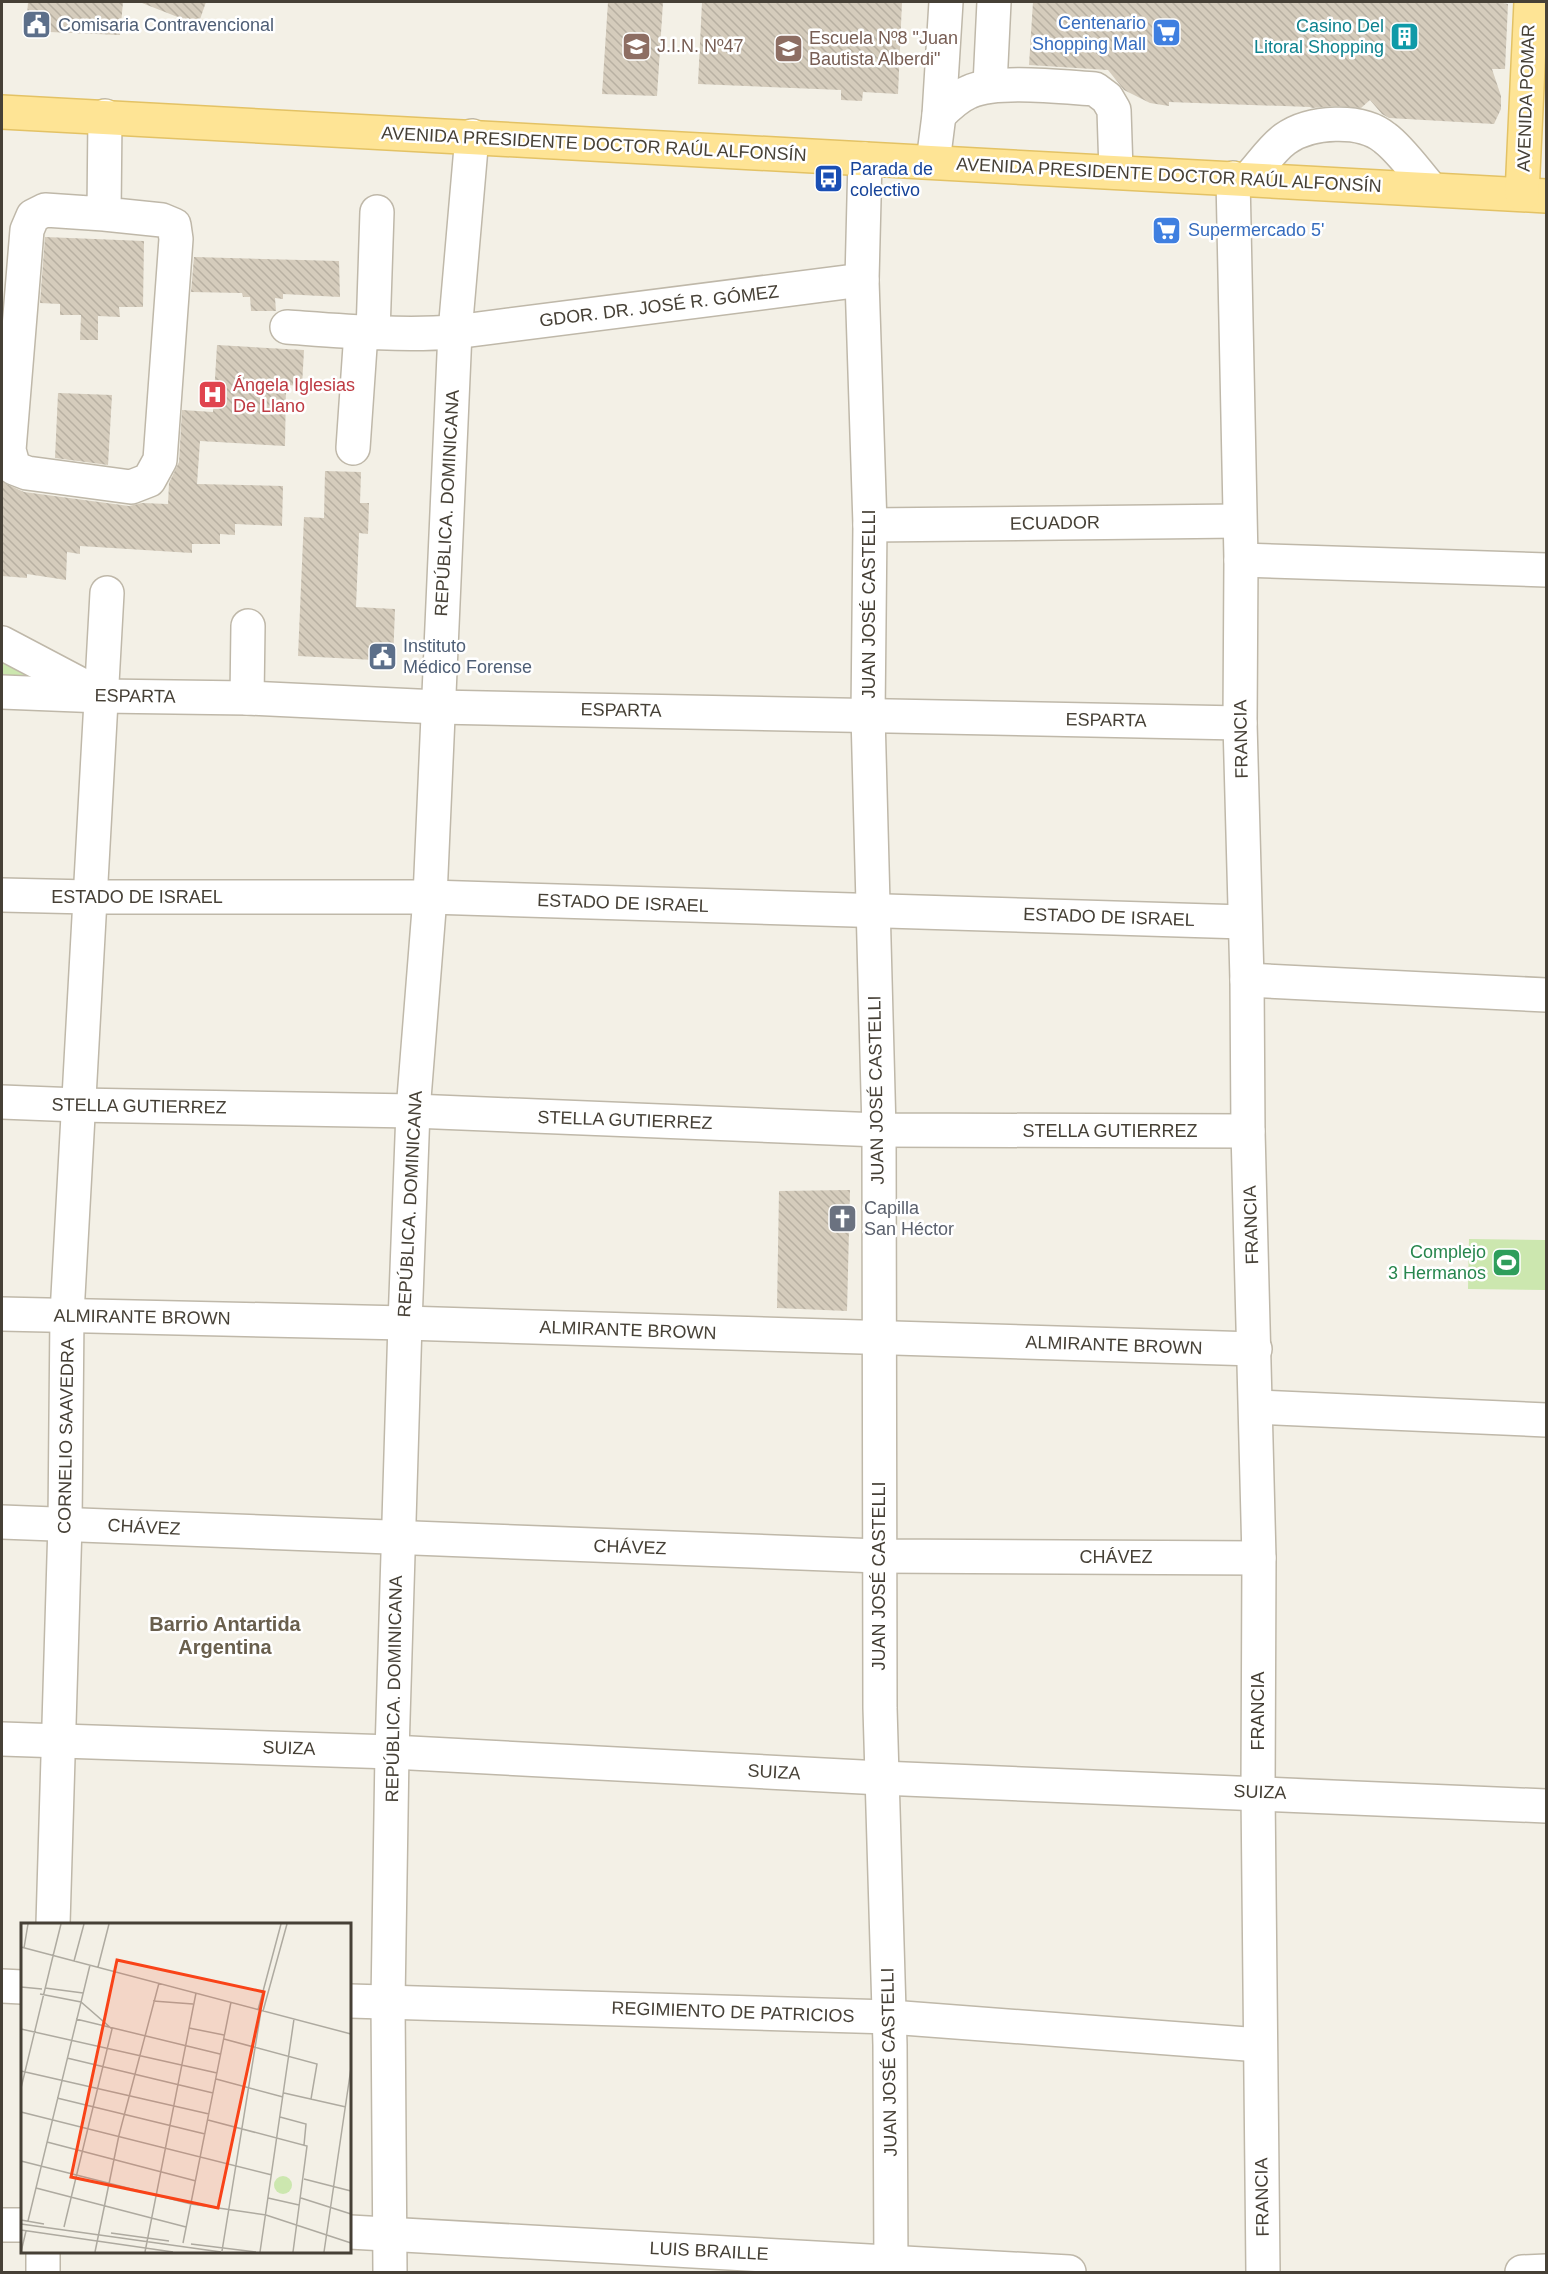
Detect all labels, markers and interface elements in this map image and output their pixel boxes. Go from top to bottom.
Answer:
public building icon: Comisaria Contravencional [21,9,53,41]
place label: Centenario Shopping Mall [1032,13,1146,54]
place label: Comisaria Contravencional [58,15,274,35]
place label: Casino Del Litoral Shopping [1254,16,1384,57]
supermarket icon: Centenario Shopping Mall [1151,17,1183,49]
building icon: Casino Del Litoral Shopping [1389,20,1421,52]
street label: AVENIDA POMAR [1513,24,1539,172]
place label: Escuela Nº8 "Juan Bautista Alberdi" [809,28,958,69]
school or university icon: J.I.N. Nº47 [620,30,652,62]
school or university icon: Escuela Nº8 "Juan Bautista Alberdi" [772,32,804,64]
place label: J.I.N. Nº47 [657,36,744,56]
street label: AVENIDA PRESIDENTE DOCTOR RAÚL ALFONSÍN [381,122,807,165]
street label: AVENIDA PRESIDENTE DOCTOR RAÚL ALFONSÍN [956,153,1382,196]
place label: Parada de colectivo [850,159,933,200]
bus stop icon: Parada de colectivo [813,163,845,195]
supermarket icon: Supermercado 5' [1151,214,1183,246]
place label: Supermercado 5' [1188,220,1325,240]
street label: GDOR. DR. JOSÉ R. GÓMEZ [538,280,780,331]
place label: Ángela Iglesias De Llano [233,375,355,416]
hospital icon: Ángela Iglesias De Llano [196,379,228,411]
street label: REPÚBLICA. DOMINICANA [430,389,463,617]
street label: JUAN JOSÉ CASTELLI [859,509,879,699]
street label: ECUADOR [1010,512,1100,534]
place label: Instituto Médico Forense [403,636,532,677]
public building icon: Instituto Médico Forense [366,640,398,672]
street label: ESPARTA [94,685,176,707]
street label: ESPARTA [580,699,662,721]
street label: FRANCIA [1230,699,1252,779]
street label: ESPARTA [1065,709,1147,731]
street label: ESTADO DE ISRAEL [51,887,223,907]
street label: ESTADO DE ISRAEL [537,890,709,916]
street label: ESTADO DE ISRAEL [1023,904,1195,930]
street label: JUAN JOSÉ CASTELLI [864,995,888,1185]
street label: REPÚBLICA. DOMINICANA [393,1090,426,1318]
street label: STELLA GUTIERREZ [51,1094,227,1118]
street label: STELLA GUTIERREZ [537,1107,713,1133]
street label: STELLA GUTIERREZ [1022,1121,1198,1141]
street label: FRANCIA [1240,1185,1262,1265]
place label: Capilla San Héctor [864,1198,954,1239]
church icon: Capilla San Héctor [827,1202,859,1234]
place label: Complejo 3 Hermanos [1388,1242,1486,1283]
sports icon: Complejo 3 Hermanos [1491,1246,1523,1278]
street label: ALMIRANTE BROWN [53,1305,231,1329]
street label: ALMIRANTE BROWN [539,1317,717,1343]
street label: ALMIRANTE BROWN [1025,1332,1203,1358]
street label: CORNELIO SAAVEDRA [54,1338,78,1534]
street label: JUAN JOSÉ CASTELLI [869,1481,889,1671]
street label: CHÁVEZ [107,1515,181,1539]
street label: CHÁVEZ [593,1536,667,1558]
street label: CHÁVEZ [1079,1547,1153,1567]
street label: REPÚBLICA. DOMINICANA [381,1575,406,1803]
district label: Barrio Antartida Argentina [149,1613,302,1658]
street label: FRANCIA [1248,1671,1268,1751]
street label: SUIZA [262,1737,316,1759]
street label: SUIZA [747,1761,801,1783]
street label: SUIZA [1233,1781,1287,1803]
inset map [21,1923,351,2253]
street label: JUAN JOSÉ CASTELLI [877,1967,901,2157]
street label: REGIMIENTO DE PATRICIOS [611,1998,855,2026]
street label: FRANCIA [1251,2157,1273,2237]
street label: LUIS BRAILLE [649,2238,769,2264]

